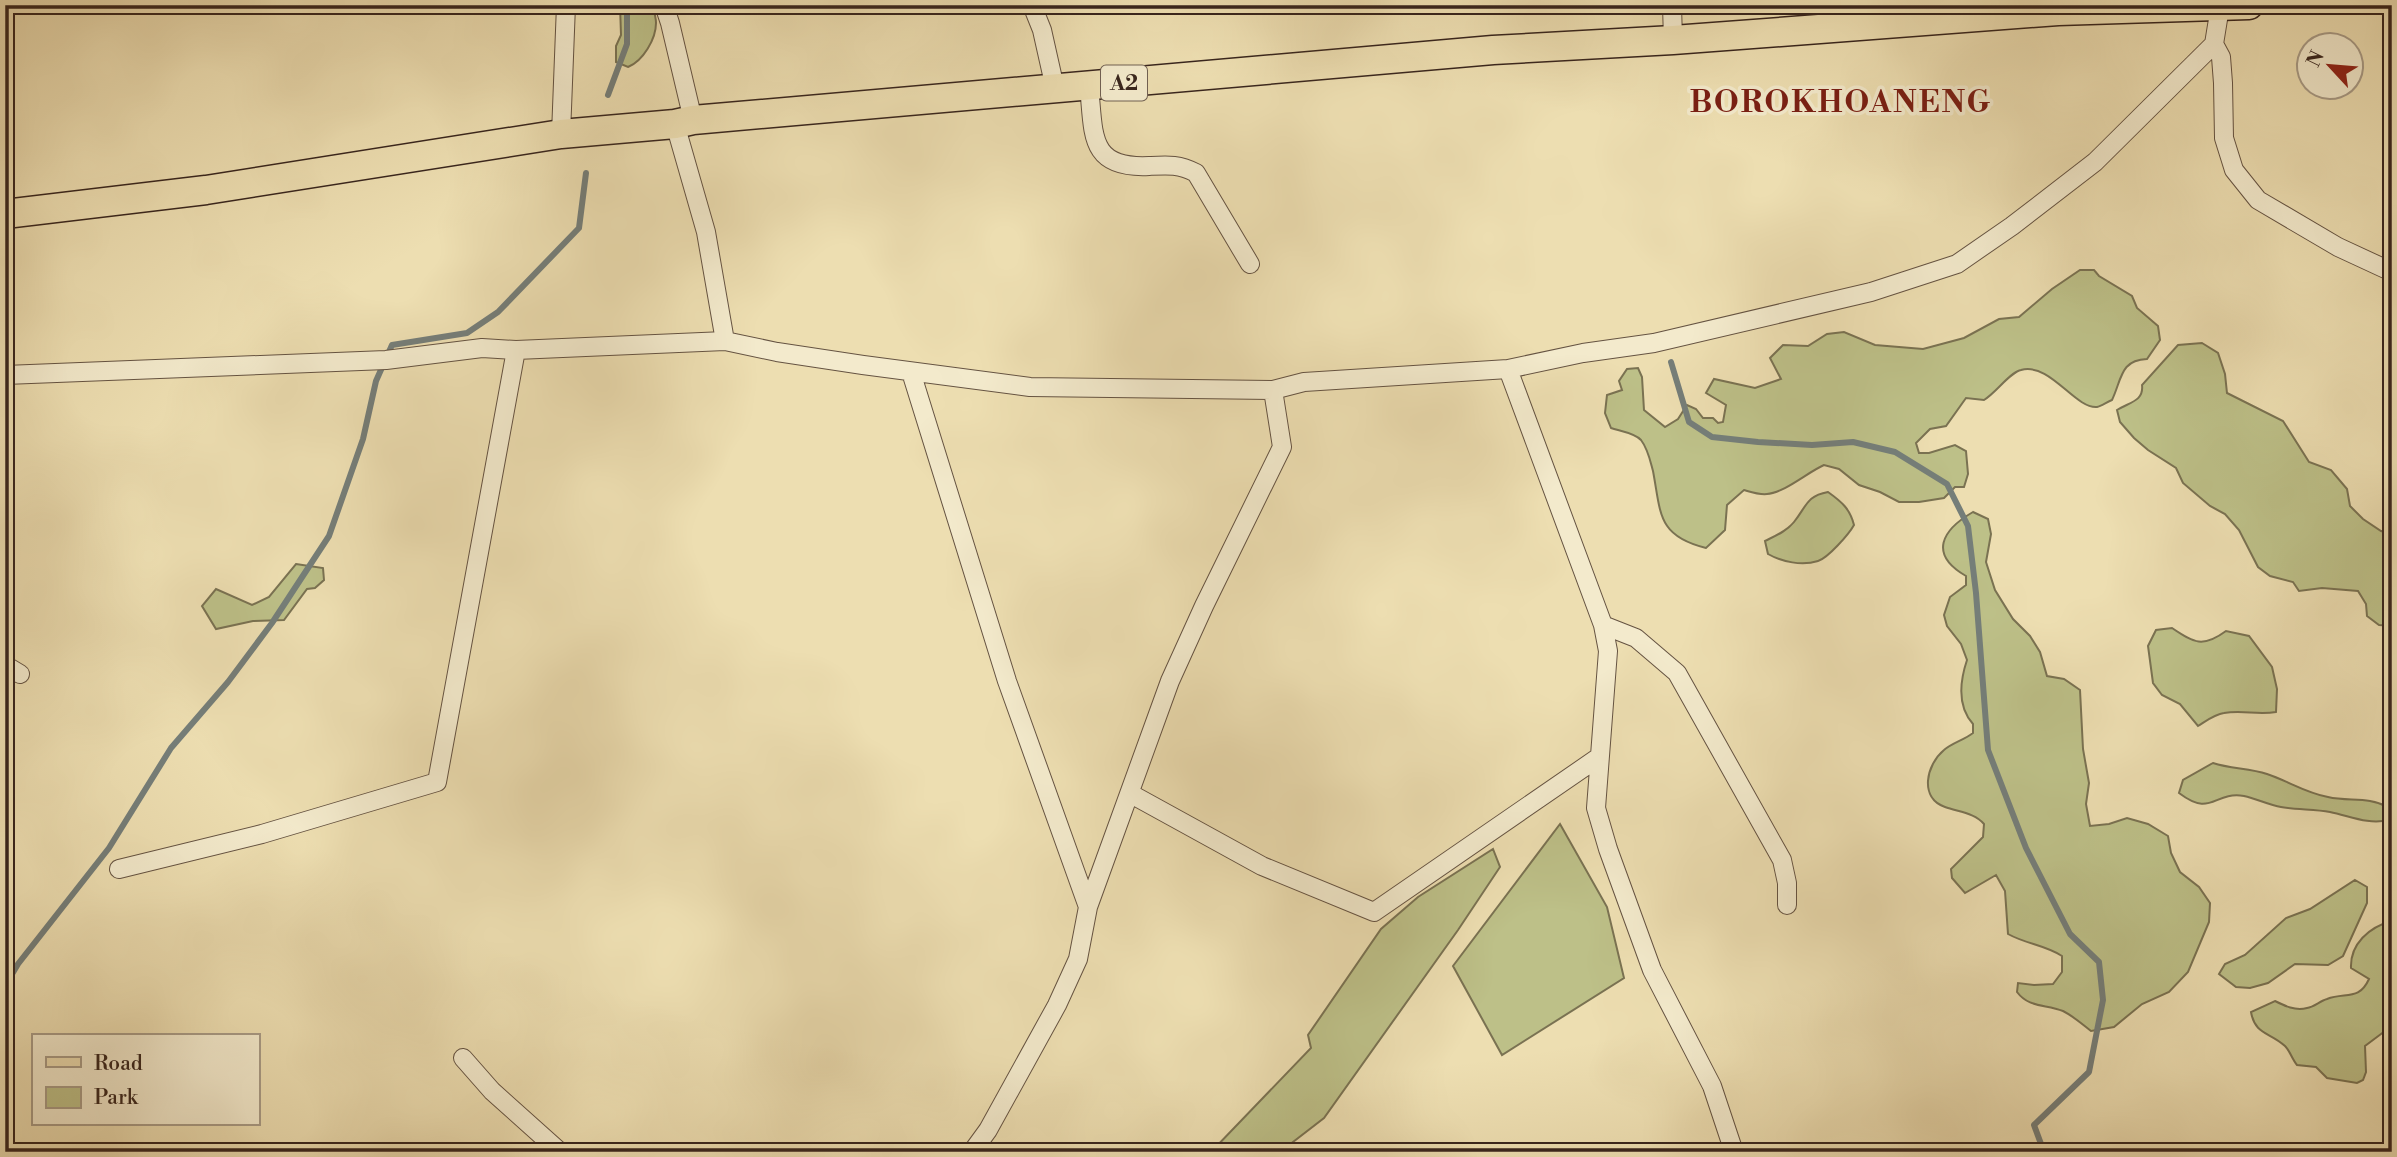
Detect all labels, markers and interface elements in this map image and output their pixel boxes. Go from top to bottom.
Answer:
north arrow [2296,32,2366,102]
text: N [2302,47,2330,71]
road number: A2 [1101,66,1147,100]
district label: BOROKHOANENG [1690,84,1992,122]
legend [32,1034,259,1126]
text: Road [94,1051,143,1077]
text: Park [94,1085,139,1111]

